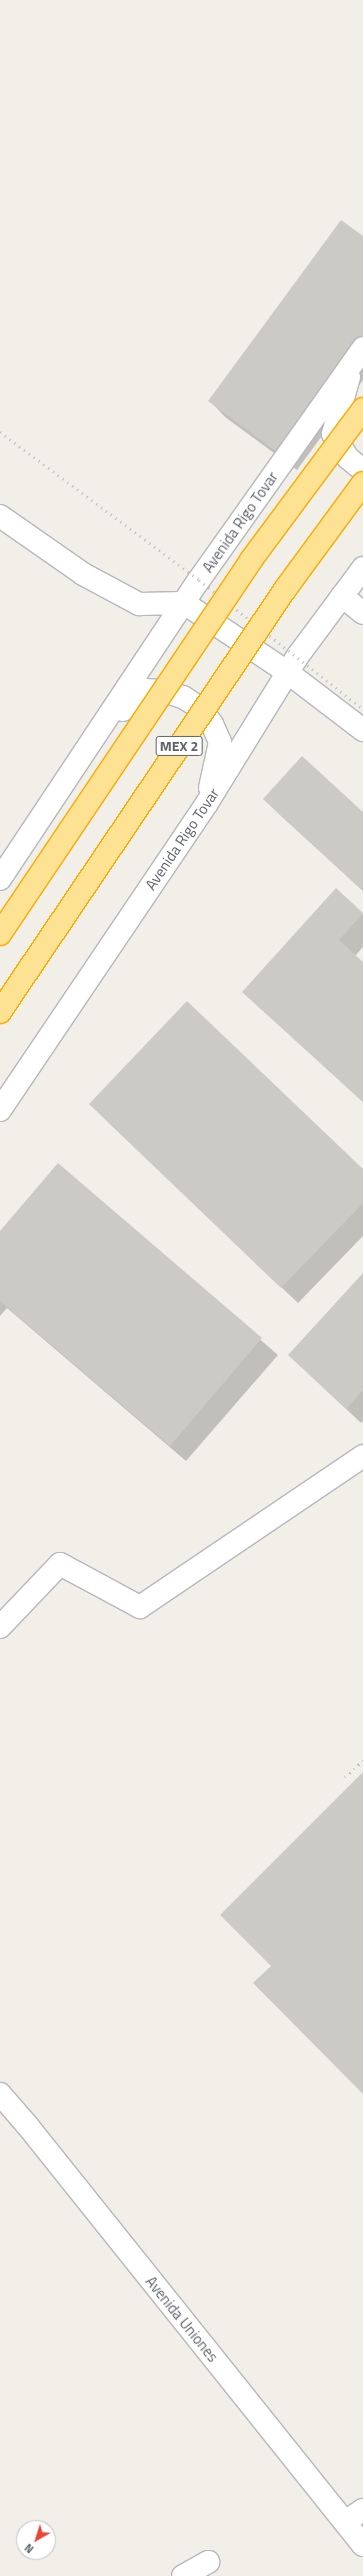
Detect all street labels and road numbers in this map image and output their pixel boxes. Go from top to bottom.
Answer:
street label: Avenida Rigo Tovar [199,468,281,576]
road number: MEX 2 [155,734,203,758]
street label: Avenida Rigo Tovar [141,785,223,893]
street label: Avenida Uniones [142,2273,222,2365]

